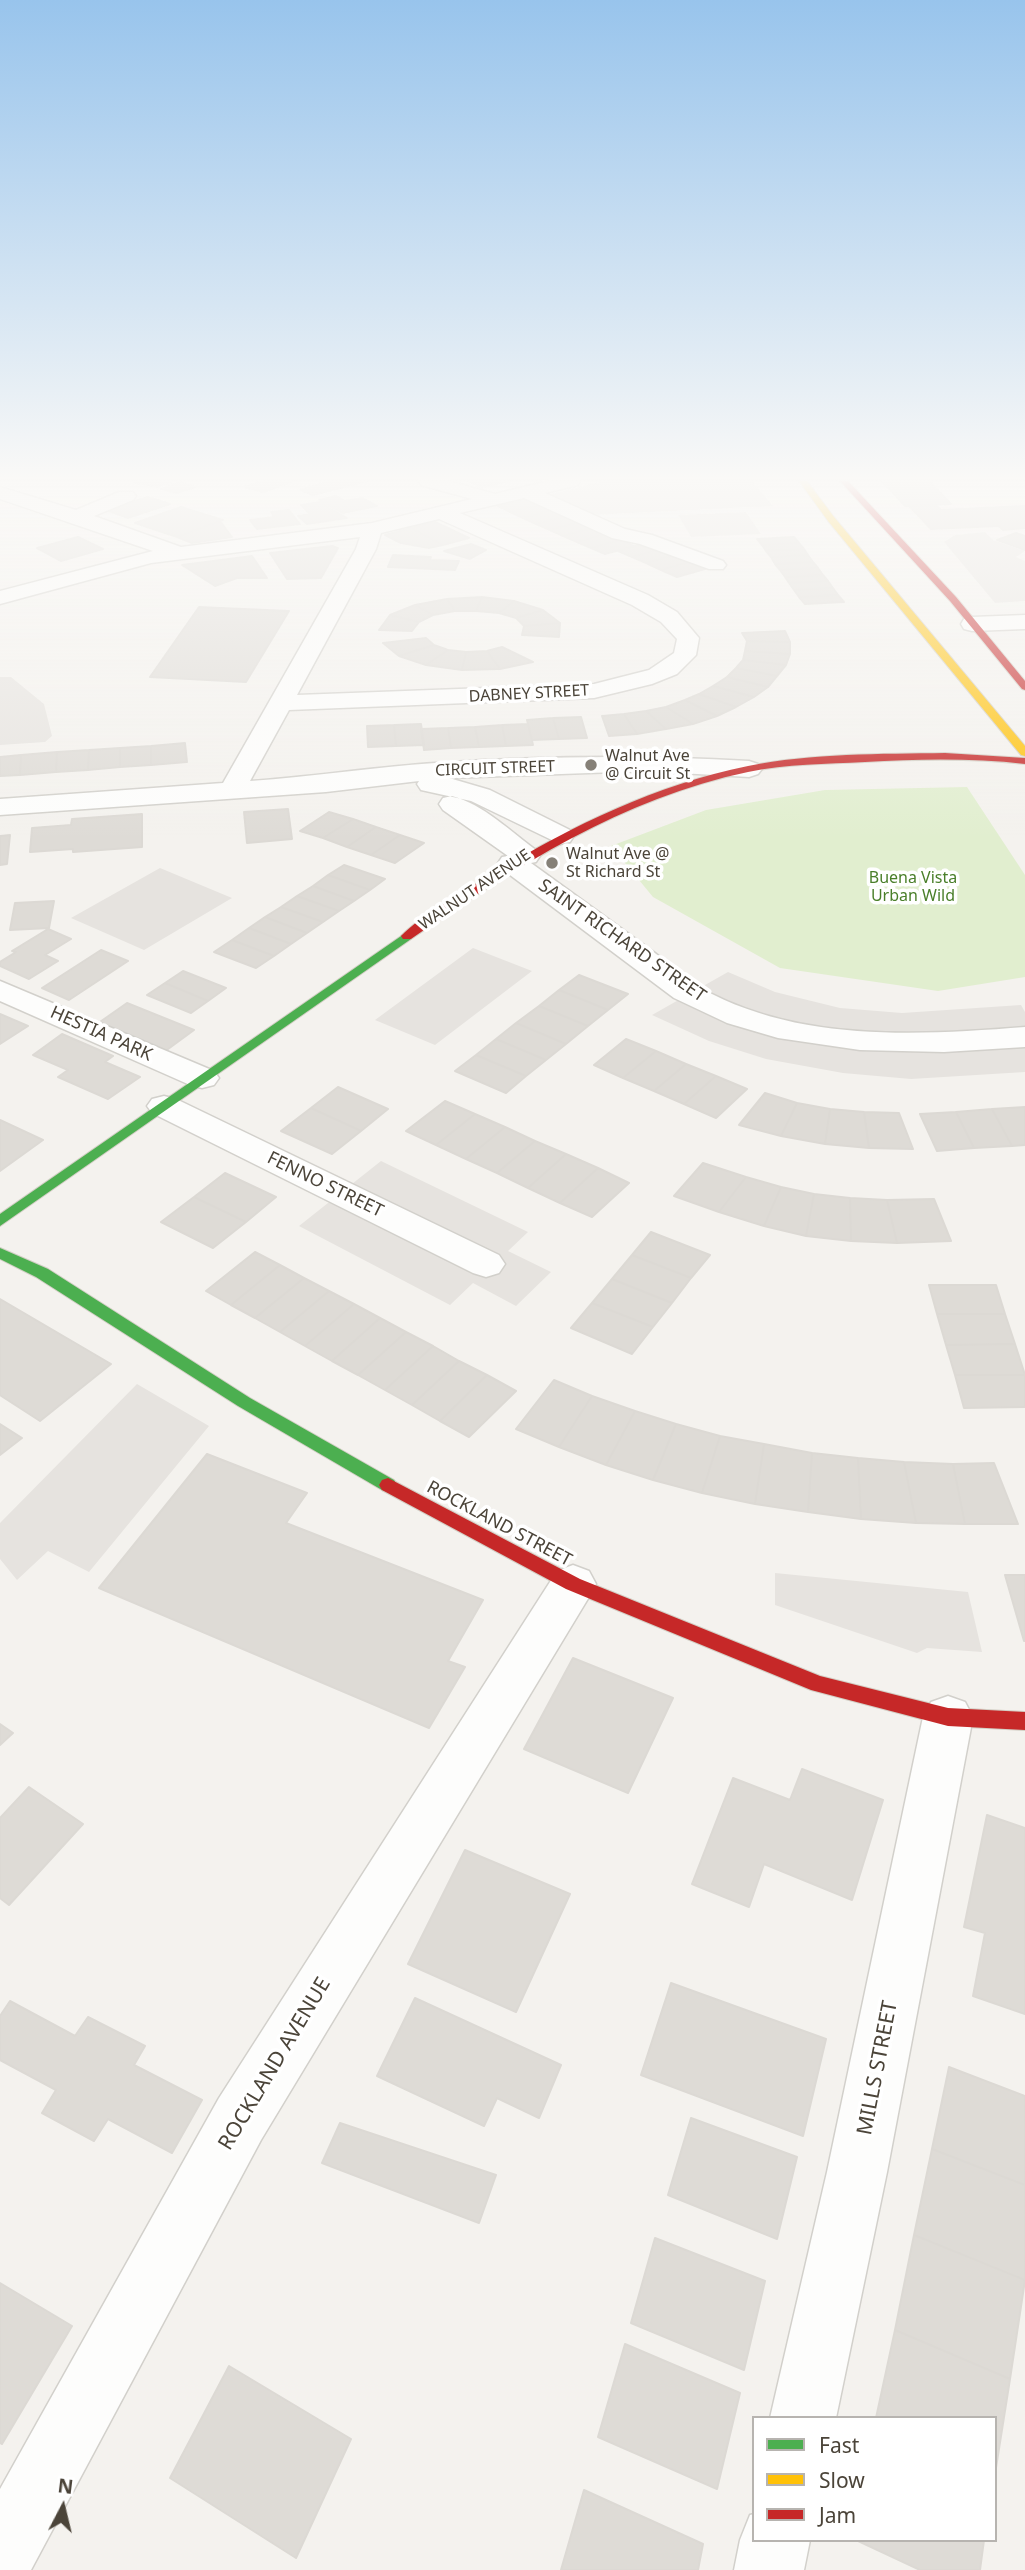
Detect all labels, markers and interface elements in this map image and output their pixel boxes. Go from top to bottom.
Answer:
street label: DABNEY STREET [468,681,590,707]
place label: Walnut Ave @ Circuit St [605,746,690,784]
street label: CIRCUIT STREET [435,757,555,781]
marker: Walnut Ave @ Circuit St [583,757,599,773]
place label: Walnut Ave @ St Richard St [566,844,669,882]
street label: WALNUT AVENUE [415,846,535,934]
marker: Walnut Ave @ St Richard St [544,855,560,871]
park label: Buena Vista Urban Wild [869,868,957,906]
street label: SAINT RICHARD STREET [534,875,710,1007]
street label: HESTIA PARK [47,1002,155,1066]
street label: FENNO STREET [263,1148,387,1222]
street label: ROCKLAND STREET [423,1477,575,1571]
street label: ROCKLAND AVENUE [214,1973,336,2155]
street label: MILLS STREET [853,1999,903,2137]
legend [752,2416,997,2542]
text: Fast [819,2431,859,2459]
text: Slow [819,2466,865,2494]
north arrow [28,2472,98,2542]
text: N [56,2472,75,2500]
text: Jam [819,2501,856,2529]

